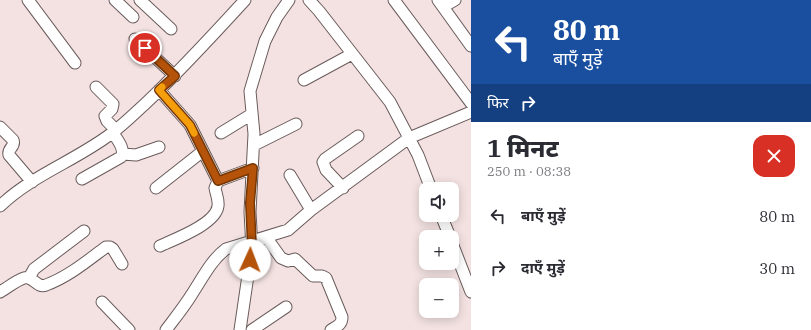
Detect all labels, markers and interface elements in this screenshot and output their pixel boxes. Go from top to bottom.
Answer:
text: 80 m [553,11,620,48]
icon: left [487,16,539,68]
pin [128,31,162,65]
icon: arrive [134,37,156,59]
text: बाएँ मुड़ें [553,47,602,70]
icon: right [517,92,539,114]
text: फिर [487,93,509,112]
text: 1 मिनट [487,132,559,164]
button: close [753,135,795,177]
text: 250 m · 08:38 [487,163,571,180]
map controls [419,182,459,318]
button: sound [419,182,459,222]
icon: left [487,205,509,227]
text: बाएँ मुड़ें [521,206,566,225]
text: 80 m [759,207,795,226]
button: + [419,230,459,270]
position arrow [229,239,271,281]
icon: right [487,257,509,279]
text: दाएँ मुड़ें [521,258,565,277]
text: 30 m [759,259,795,278]
button: − [419,278,459,318]

